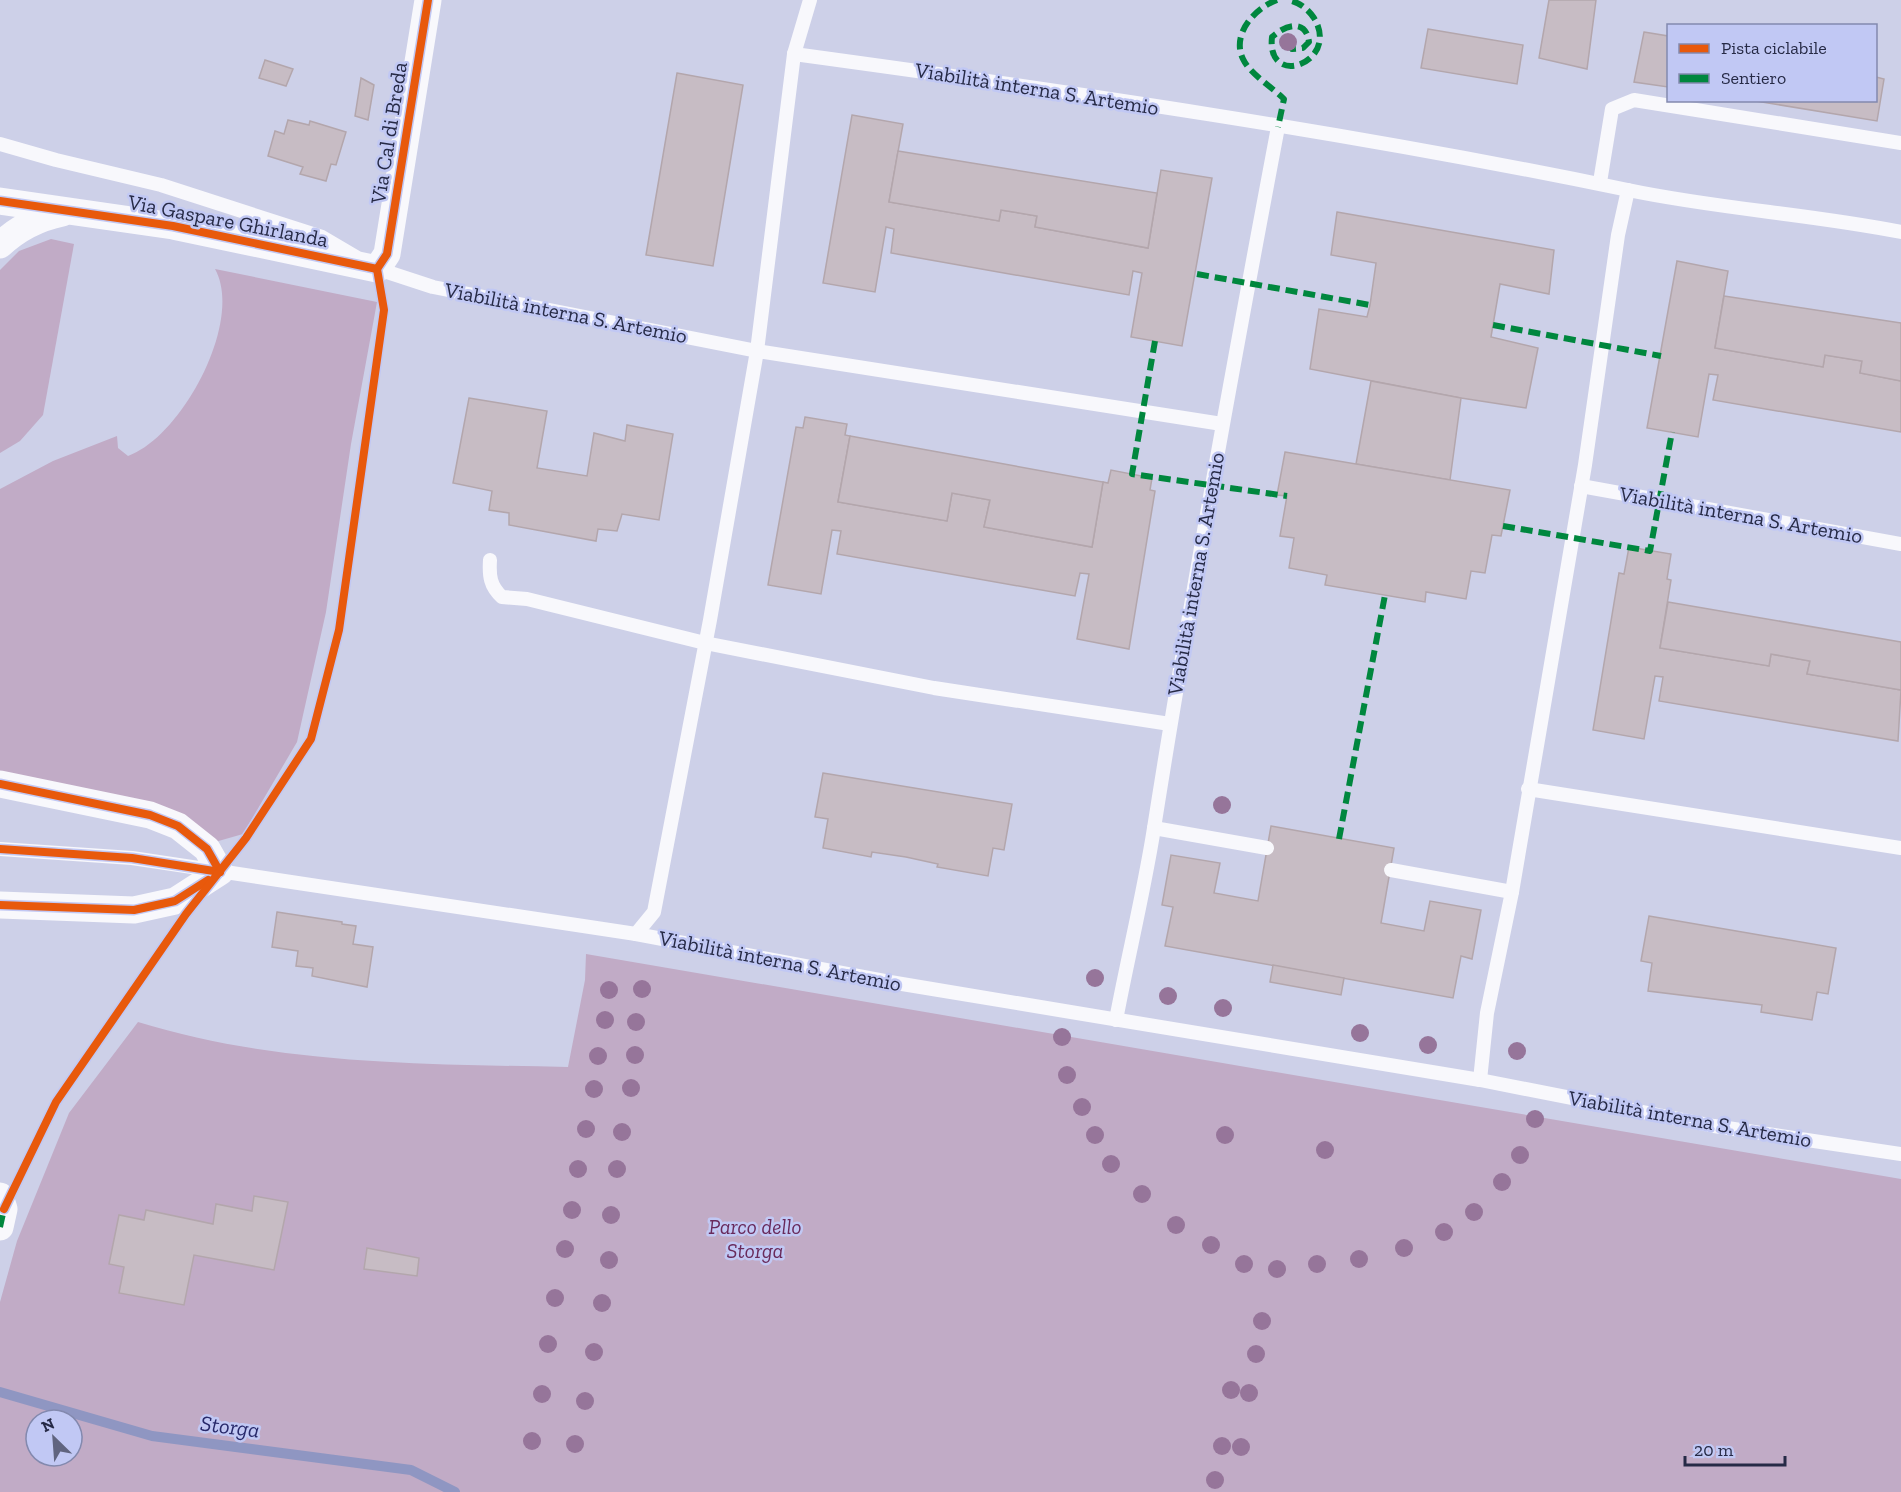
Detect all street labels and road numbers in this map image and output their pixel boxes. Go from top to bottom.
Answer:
street label: Viabilità interna S. Artemio [913,57,1161,120]
street label: Via Cal di Breda [365,60,412,207]
street label: Via Gaspare Ghirlanda [125,189,330,252]
street label: Viabilità interna S. Artemio [442,277,689,348]
street label: Viabilità interna S. Artemio [1162,450,1229,698]
street label: Viabilità interna S. Artemio [1617,481,1865,548]
street label: Viabilità interna S. Artemio [656,925,903,996]
street label: Viabilità interna S. Artemio [1566,1085,1814,1152]

